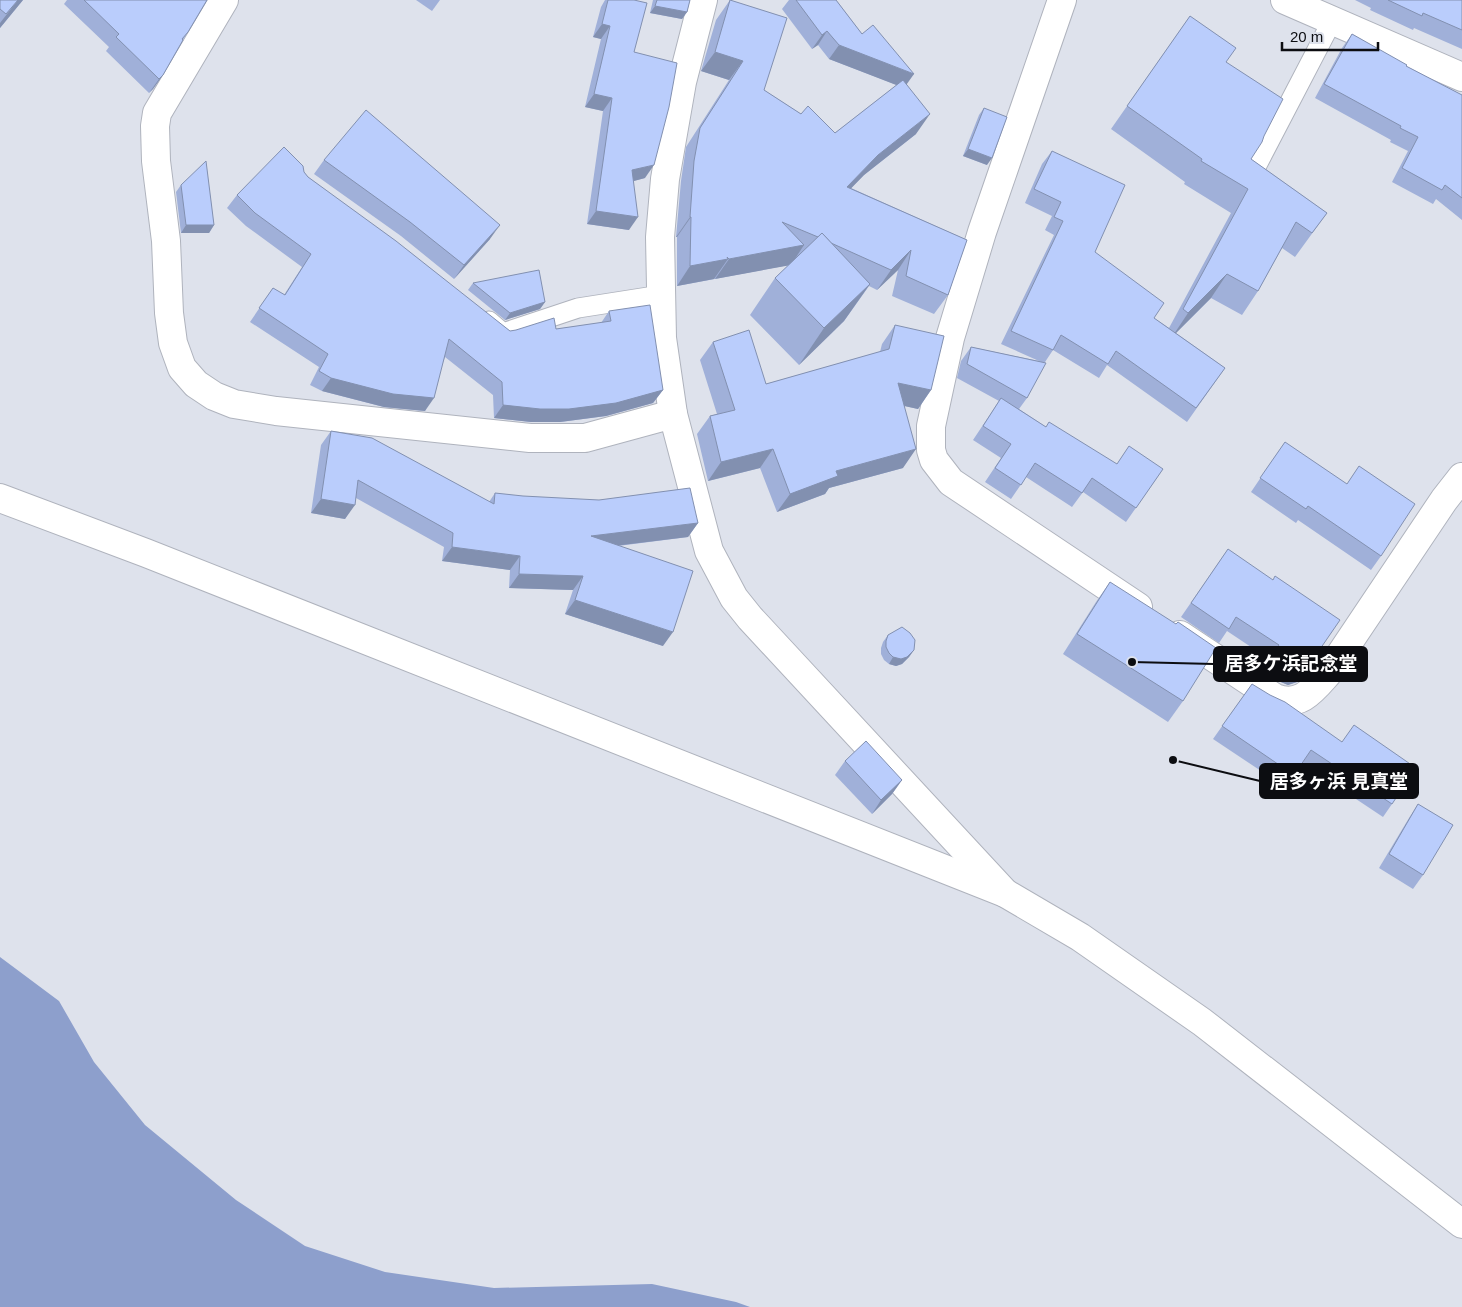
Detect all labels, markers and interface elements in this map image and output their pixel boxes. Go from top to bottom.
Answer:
scale bar [1282,20,1378,52]
text: 20 m [1290,28,1323,45]
callout: 居多ケ浜記念堂 [1214,647,1367,681]
text: 居多ケ浜記念堂 [1224,653,1358,674]
callout: 居多ヶ浜 見真堂 [1260,764,1418,798]
text: 居多ヶ浜 見真堂 [1270,771,1408,792]

